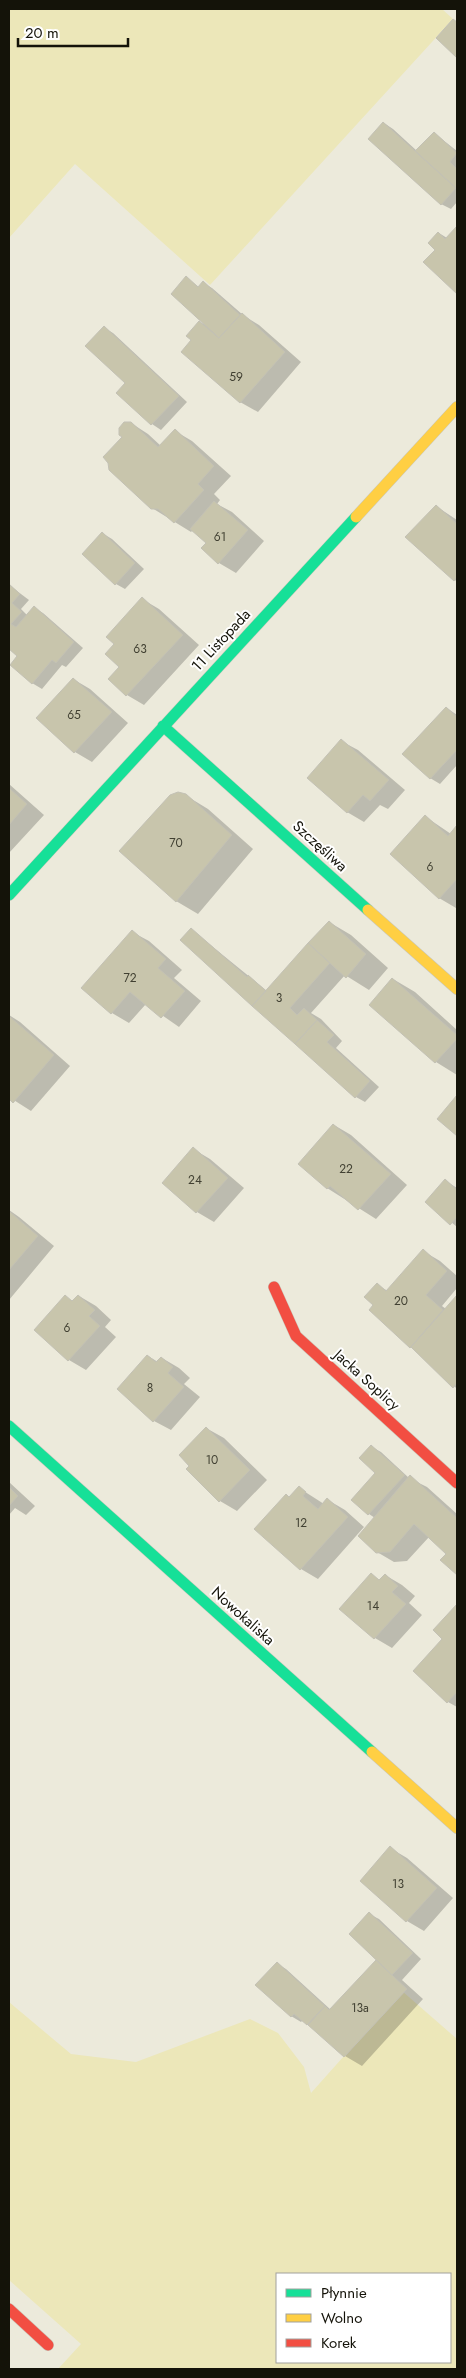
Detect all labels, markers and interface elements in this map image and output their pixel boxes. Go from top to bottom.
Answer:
scale bar [18,15,128,47]
text: 20 m [25,22,59,44]
house number: 59 [229,368,243,386]
house number: 61 [214,528,226,546]
street label: 11 Listopada [186,604,256,676]
house number: 63 [133,640,147,658]
house number: 65 [67,706,81,724]
street label: Szczęśliwa [288,815,352,877]
house number: 70 [169,834,183,852]
house number: 6 [427,858,434,876]
house number: 72 [123,969,137,987]
house number: 3 [276,989,283,1007]
house number: 22 [339,1160,353,1178]
house number: 24 [188,1171,202,1189]
house number: 20 [394,1292,408,1310]
house number: 6 [64,1319,71,1337]
street label: Jacka Soplicy [328,1343,405,1416]
house number: 8 [147,1379,153,1397]
house number: 10 [206,1451,218,1469]
house number: 12 [295,1514,307,1532]
street label: Nowokaliska [206,1581,280,1651]
house number: 14 [367,1597,379,1615]
house number: 13 [392,1875,404,1893]
house number: 13a [351,1999,369,2017]
legend [276,2273,451,2363]
text: Płynnie [321,2282,367,2304]
text: Wolno [321,2307,362,2329]
text: Korek [321,2332,357,2354]

